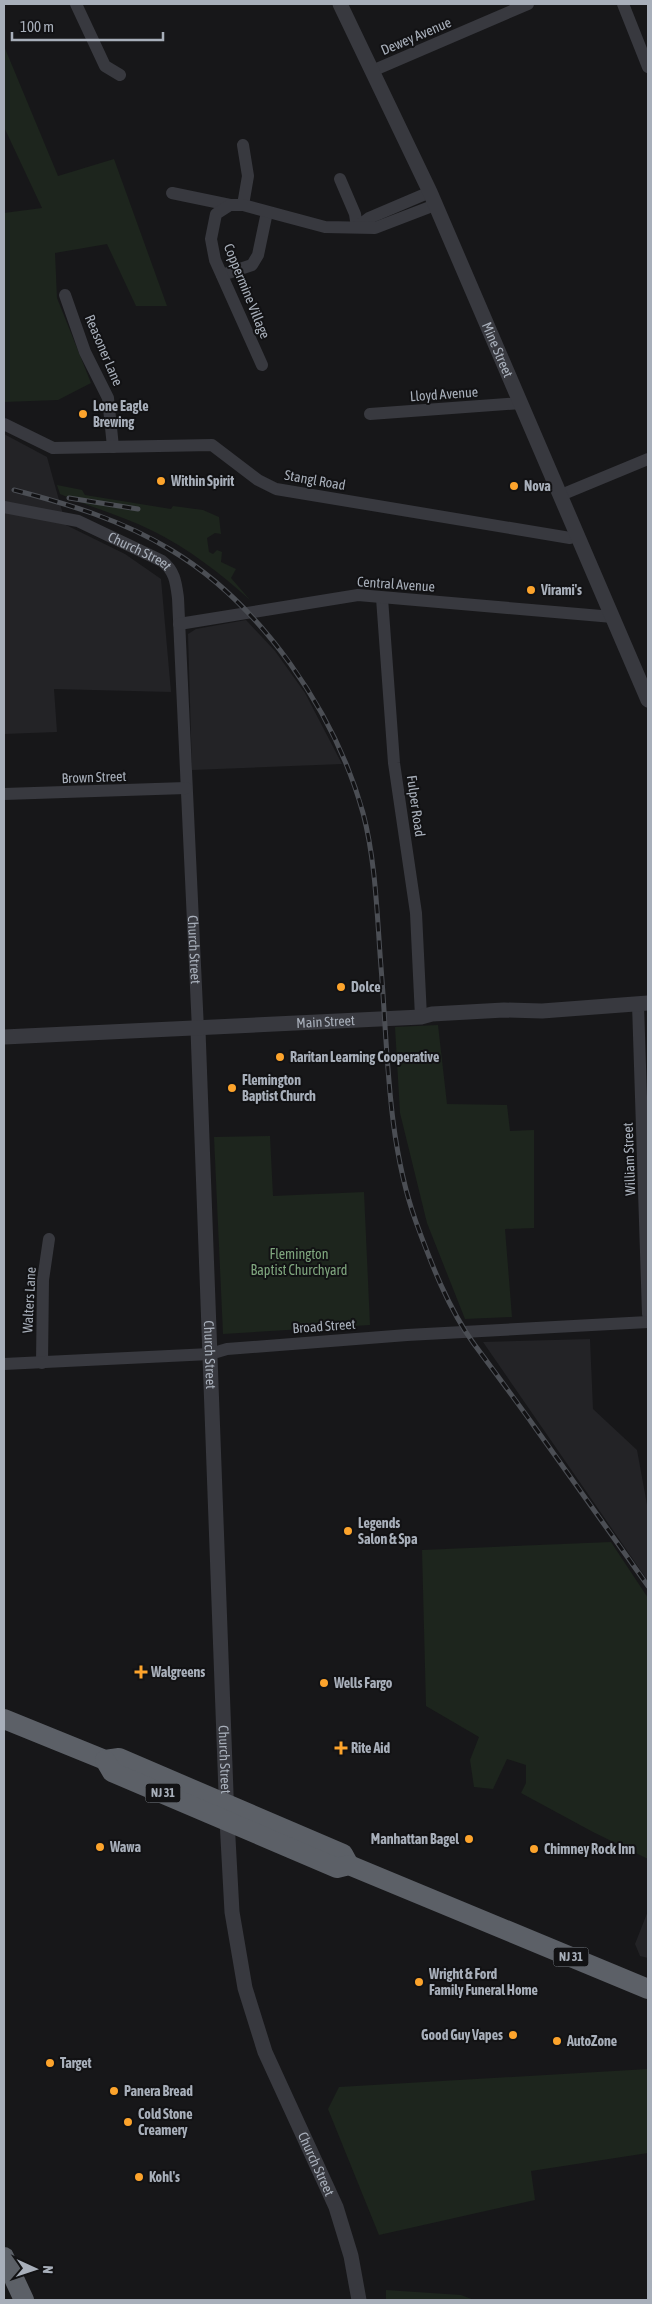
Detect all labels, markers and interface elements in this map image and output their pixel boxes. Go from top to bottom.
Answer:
scale bar [12,10,164,42]
street label: Dewey Avenue [378,14,454,58]
text: 100 m [20,18,54,35]
street label: Coppermine Village [221,241,273,341]
street label: Reasoner Lane [82,312,126,388]
street label: Mine Street [479,320,517,380]
street label: Lloyd Avenue [409,384,479,404]
place label: Lone Eagle Brewing [93,398,148,430]
marker: Lone Eagle Brewing [77,408,89,420]
street label: Stangl Road [283,467,347,493]
place label: Within Spirit [170,473,234,489]
marker: Within Spirit [155,475,167,487]
place label: Nova [524,478,551,494]
marker: Nova [508,480,520,492]
street label: Church Street [106,529,175,573]
street label: Central Avenue [356,573,436,595]
place label: Virami's [540,582,582,598]
marker: Virami's [525,584,537,596]
street label: Brown Street [61,768,127,786]
street label: Fulper Road [404,774,428,838]
street label: Church Street [185,915,204,984]
place label: Dolce [351,979,381,995]
marker: Dolce [335,981,347,993]
street label: Main Street [296,1012,355,1031]
place label: Raritan Learning Cooperative [290,1049,439,1065]
marker: Raritan Learning Cooperative [274,1051,286,1063]
place label: Flemington Baptist Church [242,1072,316,1104]
marker: Flemington Baptist Church [226,1082,238,1094]
street label: William Street [620,1122,638,1196]
park label: Flemington Baptist Churchyard [251,1246,347,1278]
street label: Walters Lane [19,1266,39,1334]
street label: Broad Street [292,1316,356,1336]
street label: Church Street [201,1320,219,1389]
place label: Legends Salon & Spa [358,1515,418,1547]
marker: Legends Salon & Spa [342,1525,354,1537]
place label: Walgreens [150,1664,205,1680]
marker: Walgreens [135,1666,147,1678]
place label: Wells Fargo [333,1675,393,1691]
marker: Wells Fargo [318,1677,330,1689]
street label: Church Street [216,1725,234,1794]
place label: Rite Aid [351,1740,390,1756]
marker: Rite Aid [335,1742,347,1754]
road number: NJ 31 [146,1784,180,1802]
place label: Manhattan Bagel [371,1831,459,1847]
marker: Manhattan Bagel [463,1833,475,1845]
place label: Wawa [109,1839,141,1855]
marker: Wawa [94,1841,106,1853]
place label: Chimney Rock Inn [544,1841,635,1857]
marker: Chimney Rock Inn [528,1843,540,1855]
road number: NJ 31 [554,1948,588,1966]
place label: Wright & Ford Family Funeral Home [428,1966,538,1998]
marker: Wright & Ford Family Funeral Home [413,1976,425,1988]
place label: Good Guy Vapes [421,2027,503,2043]
marker: Good Guy Vapes [507,2029,519,2041]
place label: AutoZone [566,2033,617,2049]
marker: AutoZone [551,2035,563,2047]
place label: Target [60,2055,92,2071]
marker: Target [44,2057,56,2069]
place label: Panera Bread [124,2083,193,2099]
marker: Panera Bread [108,2085,120,2097]
place label: Cold Stone Creamery [138,2106,193,2138]
marker: Cold Stone Creamery [122,2116,134,2128]
street label: Church Street [295,2129,338,2199]
place label: Kohl's [149,2169,180,2185]
marker: Kohl's [133,2171,145,2183]
north arrow [10,2244,60,2294]
text: N [40,2265,56,2274]

